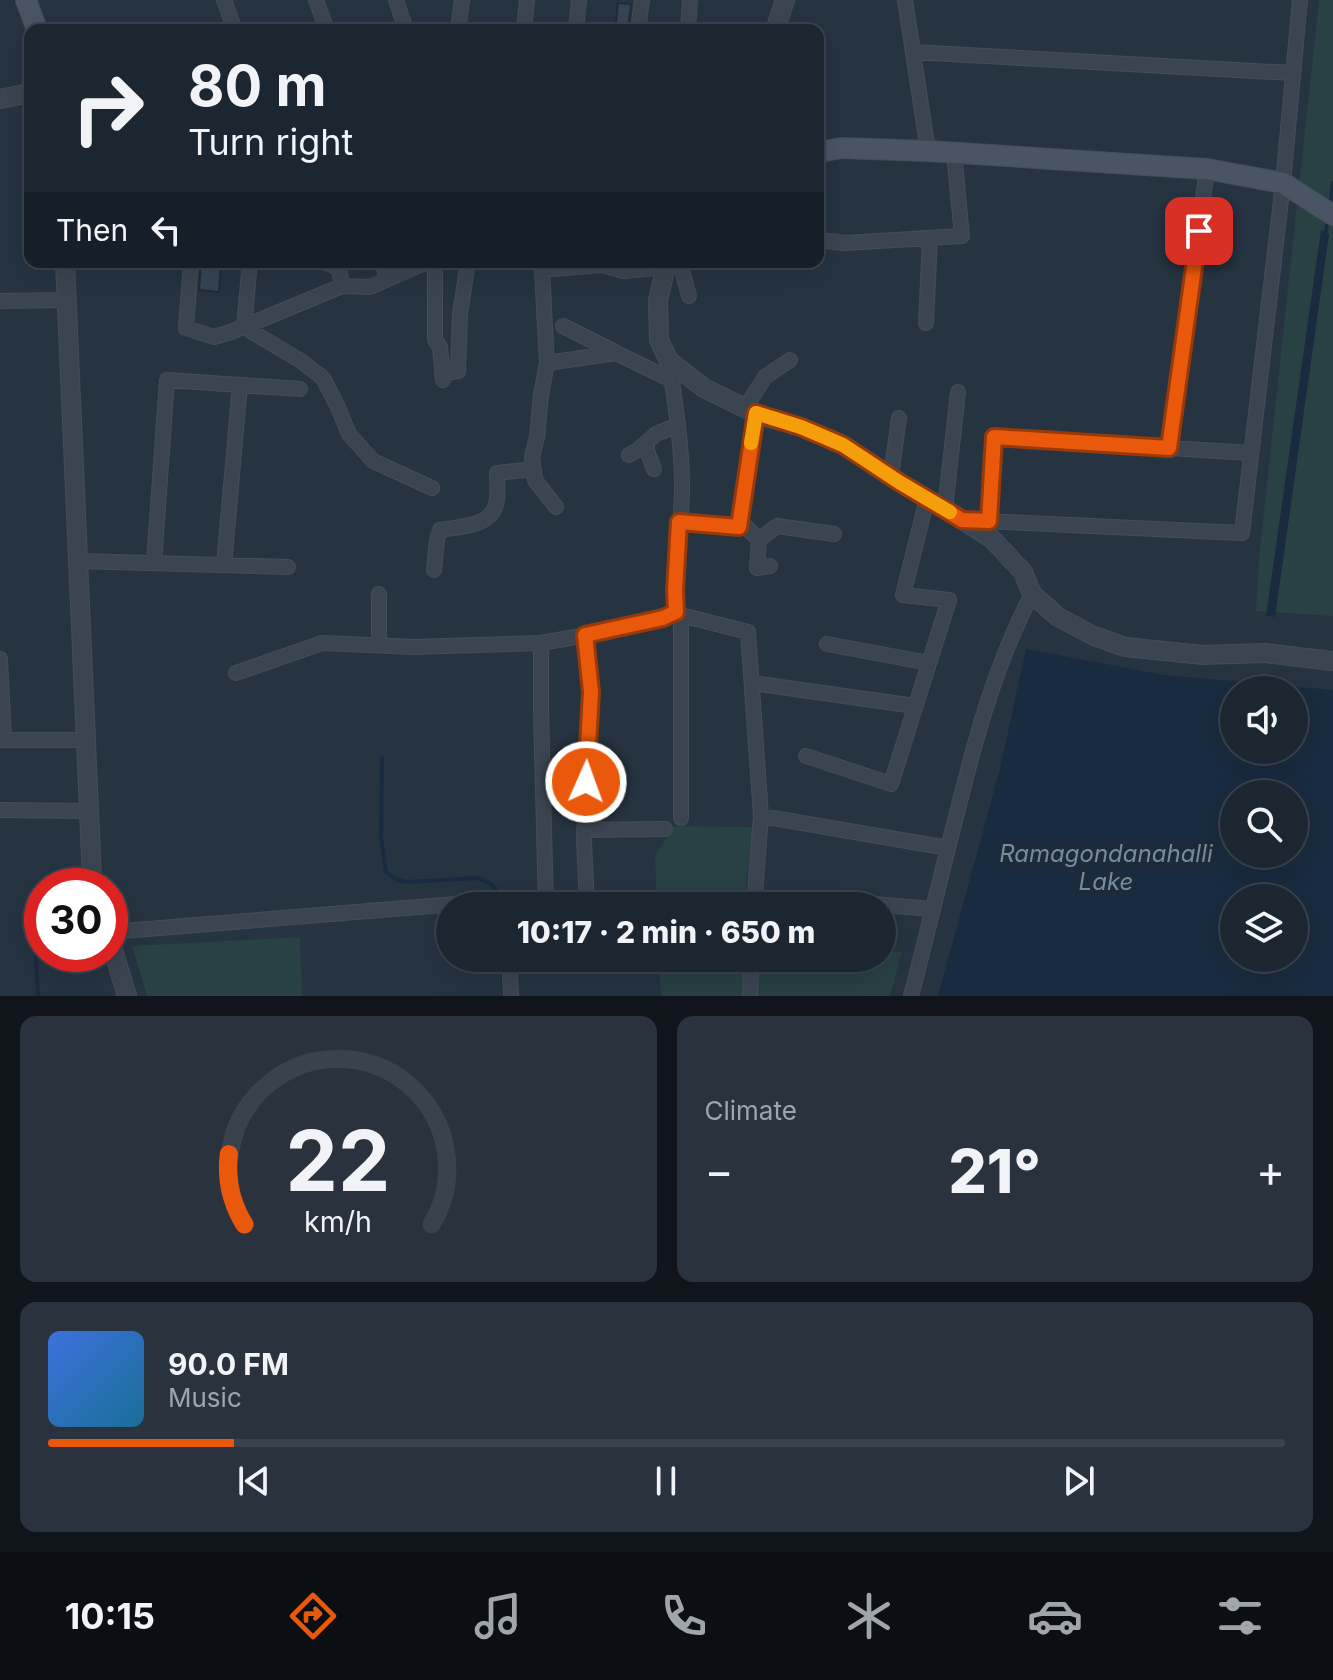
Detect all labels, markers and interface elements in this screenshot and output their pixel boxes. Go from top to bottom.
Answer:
text: 80 m [188,52,327,120]
icon: right [56,56,160,160]
text: Turn right [188,120,353,164]
pin [1165,197,1233,265]
icon: left [144,208,188,252]
icon: arrive [1177,209,1221,253]
text: Then [56,212,128,248]
map controls [1220,676,1308,972]
button: sound [1220,676,1308,764]
position arrow [544,740,628,824]
button: search [1220,780,1308,868]
water label: Ramagondanahalli Lake [999,839,1214,896]
speed limit sign: 30 [24,868,128,972]
button: layers [1220,884,1308,972]
text: 10:17 · 2 min · 650 m [517,914,815,950]
text: Climate [705,1095,797,1126]
text: 22 [286,1110,391,1211]
text: 21° [949,1135,1041,1207]
text: − [705,1144,734,1198]
text: + [1256,1144,1285,1198]
text: km/h [304,1204,372,1239]
text: 90.0 FM [168,1346,289,1382]
text: Music [168,1382,242,1413]
icon: previous [232,1459,276,1503]
icon: pause [644,1459,688,1503]
icon: next [1057,1459,1101,1503]
icon: directions [285,1588,341,1644]
icon: music [470,1588,526,1644]
icon: phone [656,1588,712,1644]
icon: climate [841,1588,897,1644]
icon: car [1027,1588,1083,1644]
icon: filters [1212,1588,1268,1644]
text: 10:15 [65,1594,155,1638]

